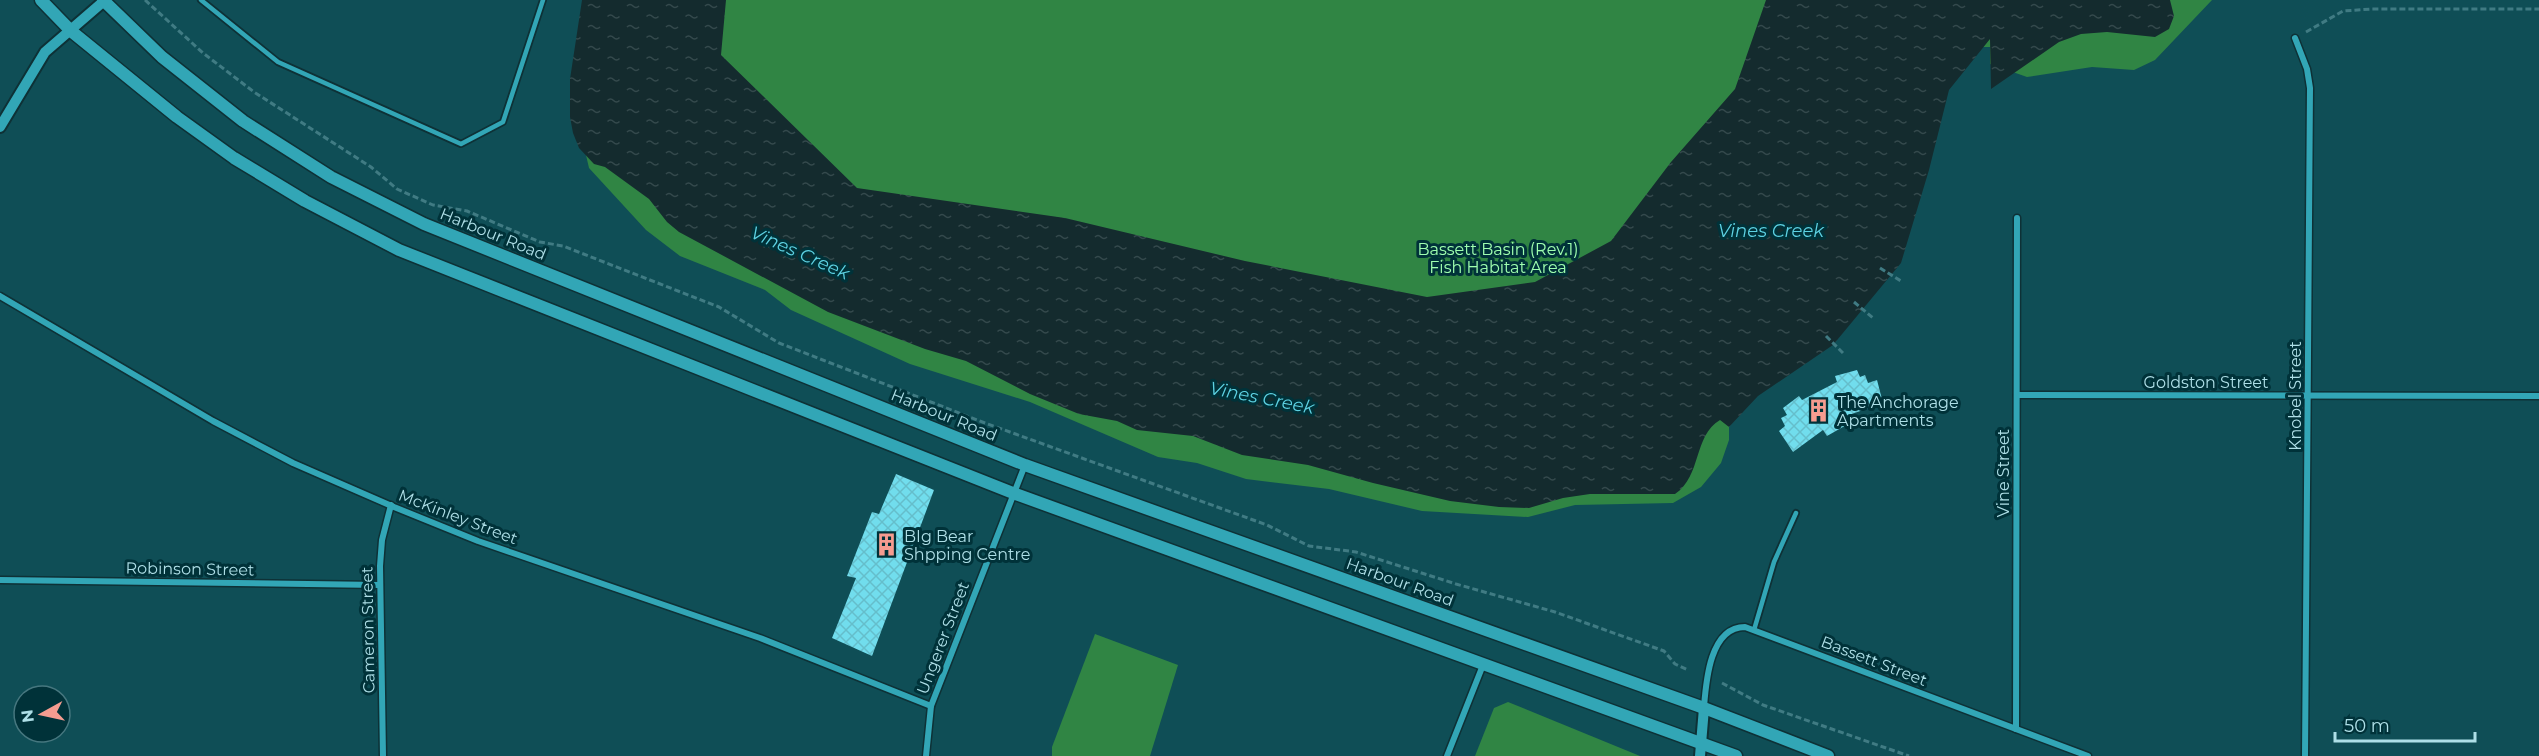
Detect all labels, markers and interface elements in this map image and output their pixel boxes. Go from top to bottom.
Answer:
street label: Harbour Road [437,204,549,264]
water label: Vines Creek [1718,220,1825,242]
water label: Vines Creek [747,221,854,285]
park label: Bassett Basin (Rev.1) Fish Habitat Area [1417,240,1579,277]
street label: Knobel Street [2286,341,2305,451]
street label: Goldston Street [2144,373,2269,392]
water label: Vines Creek [1208,377,1317,419]
street label: Harbour Road [888,385,1000,445]
place label: The Anchorage Apartments [1837,393,1959,430]
building icon: The Anchorage Apartments [1806,398,1832,424]
street label: Vine Street [1994,428,2013,517]
street label: McKinley Street [396,486,521,549]
place label: BIg Bear Shpping Centre [904,527,1030,564]
building icon: BIg Bear Shpping Centre [873,532,899,558]
street label: Harbour Road [1344,554,1456,610]
street label: Robinson Street [125,558,255,580]
street label: Cameron Street [357,566,379,694]
street label: Ungerer Street [913,579,973,697]
street label: Bassett Street [1818,632,1930,690]
north arrow [12,684,72,744]
scale bar [2335,705,2474,743]
text: N [17,708,38,724]
text: 50 m [2344,715,2390,737]

